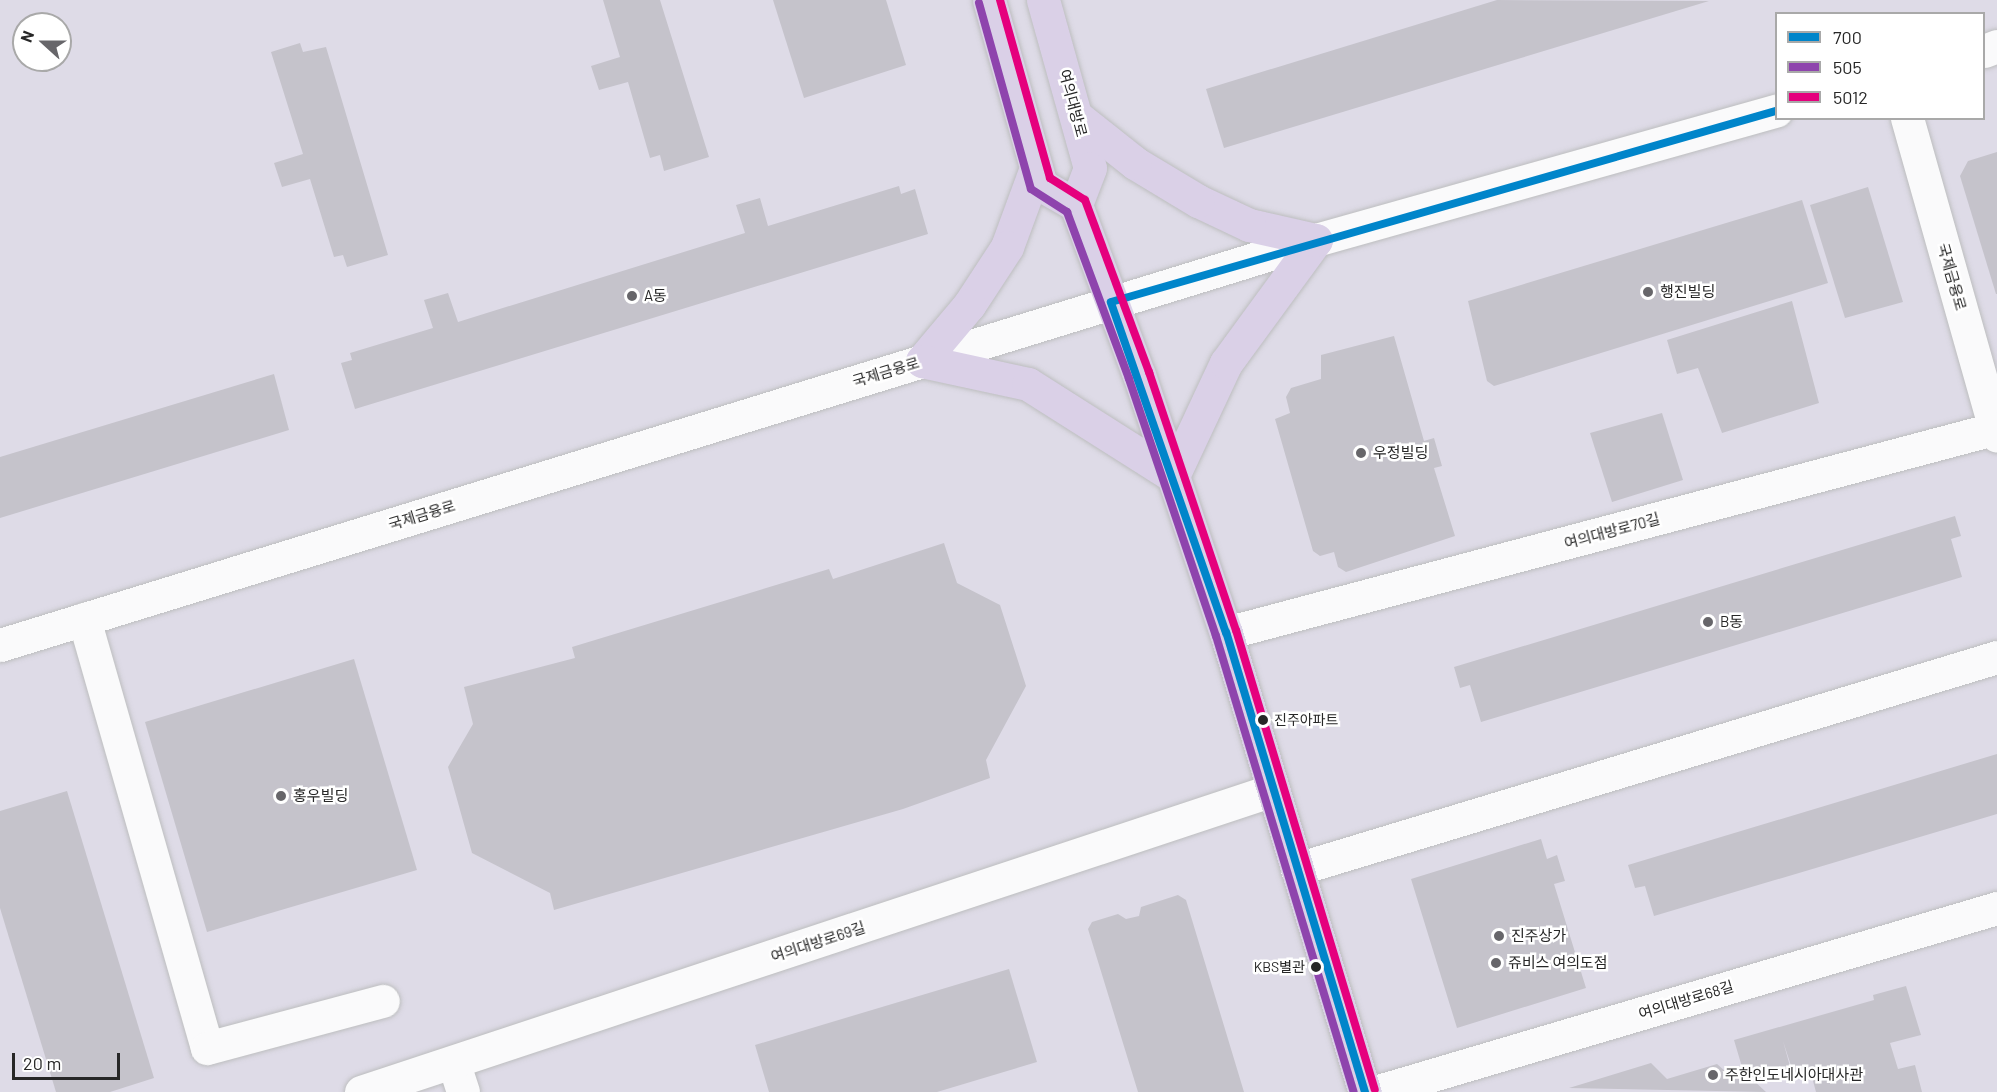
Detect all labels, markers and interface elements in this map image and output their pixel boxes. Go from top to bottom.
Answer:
north arrow [12,12,72,72]
legend [1775,12,1985,120]
text: 700 [1833,26,1862,48]
text: N [16,28,37,44]
text: 505 [1833,56,1862,78]
street label: 여의대방로 [1055,67,1091,139]
text: 5012 [1833,86,1868,108]
street label: 국제금융로 [1934,241,1970,313]
place label: 행진빌딩 [1660,283,1715,301]
marker: 행진빌딩 [1641,285,1655,299]
place label: A동 [644,287,667,305]
marker: A동 [625,289,639,303]
street label: 국제금융로 [850,353,922,391]
place label: 우정빌딩 [1373,444,1428,462]
marker: 우정빌딩 [1354,446,1368,460]
street label: 국제금융로 [386,496,458,534]
street label: 여의대방로70길 [1562,510,1662,552]
place label: B동 [1720,613,1743,631]
marker: B동 [1701,615,1715,629]
place label: 진주아파트 [1274,712,1338,728]
marker: 진주아파트 [1257,714,1269,726]
place label: 홍우빌딩 [293,787,348,805]
marker: 홍우빌딩 [274,789,288,803]
street label: 여의대방로69길 [768,918,868,966]
place label: 진주상가 [1511,927,1566,945]
marker: 진주상가 [1492,929,1506,943]
place label: 쥬비스 여의도점 [1508,954,1608,972]
marker: 쥬비스 여의도점 [1489,956,1503,970]
place label: KBS별관 [1254,959,1305,975]
marker: KBS별관 [1310,961,1322,973]
street label: 여의대방로68길 [1636,977,1736,1023]
scale bar [15,1041,123,1079]
text: 20 m [23,1052,61,1074]
place label: 주한인도네시아대사관 [1725,1066,1863,1084]
marker: 주한인도네시아대사관 [1706,1068,1720,1082]

